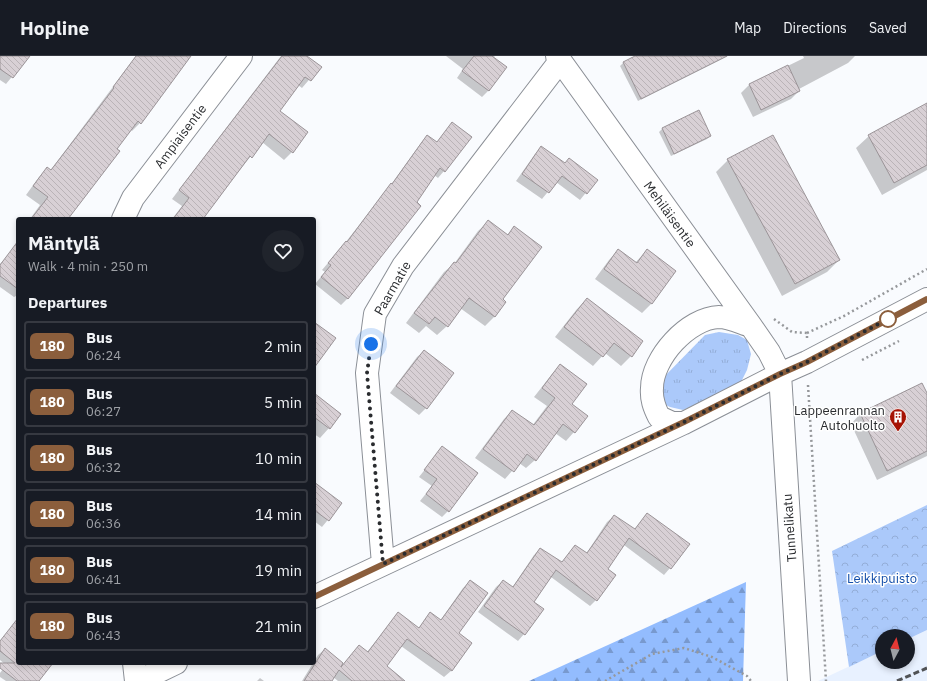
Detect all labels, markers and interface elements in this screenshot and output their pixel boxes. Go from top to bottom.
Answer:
text: Hopline [20,16,89,40]
text: Map [734,19,761,37]
text: Directions [783,19,847,37]
text: Saved [869,19,907,37]
street label: Ampiaisentie [151,101,210,172]
street label: Mehiläisentie [640,178,699,251]
button: heart [262,230,304,272]
text: Mäntylä [28,231,100,255]
text: Walk · 4 min · 250 m [28,258,148,275]
street label: Paarmatie [370,258,415,318]
text: Departures [28,293,107,312]
unlabelled marker [879,310,897,328]
text: Bus [86,328,113,347]
your location [361,334,381,354]
text: 180 [39,337,65,355]
text: 2 min [264,337,302,356]
text: 06:24 [86,347,121,364]
text: Bus [86,384,113,403]
text: 180 [39,393,65,411]
text: 5 min [264,393,302,412]
place label: Lappeenrannan Autohuolto [794,402,885,434]
text: 06:27 [86,403,121,420]
building icon: Lappeenrannan Autohuolto [888,407,908,432]
text: Bus [86,440,113,459]
text: 180 [39,449,65,467]
text: 10 min [255,449,302,468]
text: 06:32 [86,459,121,476]
street label: Tunnelikatu [779,493,800,563]
text: Bus [86,496,113,515]
text: 180 [39,505,65,523]
text: 14 min [255,505,302,524]
text: 06:36 [86,515,121,532]
text: Bus [86,552,113,571]
text: 180 [39,561,65,579]
text: 19 min [255,561,302,580]
park label: Leikkipuisto [847,570,917,587]
text: 06:41 [86,571,121,588]
text: Bus [86,608,113,627]
text: 180 [39,617,65,635]
text: 21 min [255,617,302,636]
text: 06:43 [86,627,121,644]
north arrow [875,629,915,669]
map controls [875,629,915,669]

